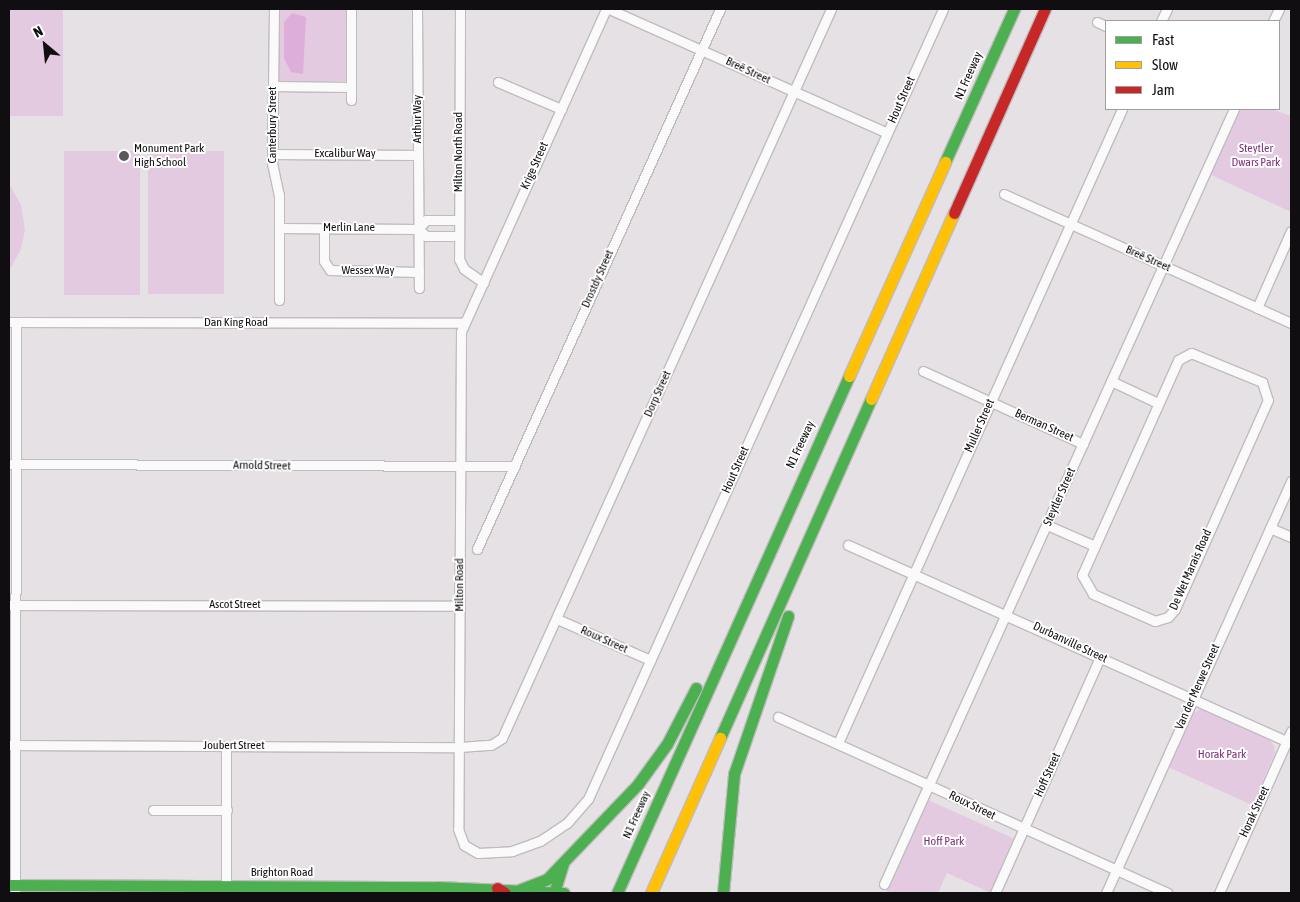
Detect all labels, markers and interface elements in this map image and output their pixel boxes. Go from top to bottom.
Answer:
north arrow [20,20,70,70]
legend [1105,20,1280,110]
text: N [31,23,45,41]
text: Fast [1152,31,1174,48]
street label: N1 Freeway [952,50,986,102]
street label: Breë Street [723,54,773,88]
text: Slow [1152,56,1178,73]
street label: Hout Street [885,74,919,126]
text: Jam [1152,81,1175,98]
street label: Canterbury Street [266,86,280,164]
street label: Arthur Way [411,95,425,143]
street label: Milton North Road [452,112,466,192]
street label: Krige Street [518,140,552,192]
place label: Monument Park High School [134,142,204,170]
park label: Steytler Dwars Park [1232,142,1280,170]
street label: Excalibur Way [314,147,376,161]
marker: Monument Park High School [118,150,130,162]
street label: Merlin Lane [323,221,375,235]
street label: Breë Street [1123,243,1173,275]
street label: Drostdy Street [579,248,617,310]
street label: Wessex Way [342,264,394,278]
street label: Dan King Road [204,316,268,330]
street label: Dorp Street [641,368,675,420]
street label: Muller Street [962,397,998,455]
street label: Berman Street [1012,407,1076,445]
street label: N1 Freeway [784,419,818,471]
street label: Hout Street [719,444,753,496]
street label: Arnold Street [233,458,291,474]
street label: Steytler Street [1041,466,1079,528]
street label: De Wet Marais Road [1167,527,1215,613]
street label: Milton Road [453,558,467,612]
street label: Ascot Street [209,598,261,612]
street label: Durbanville Street [1030,619,1110,667]
street label: Roux Street [578,623,630,657]
street label: Van der Merwe Street [1173,642,1223,732]
street label: Joubert Street [203,739,265,753]
park label: Horak Park [1198,748,1246,762]
street label: Hoff Street [1032,751,1064,799]
street label: Horak Street [1237,784,1273,840]
street label: N1 Freeway [620,789,654,841]
street label: Roux Street [946,789,998,823]
park label: Hoff Park [924,835,964,849]
street label: Brighton Road [251,866,313,880]

